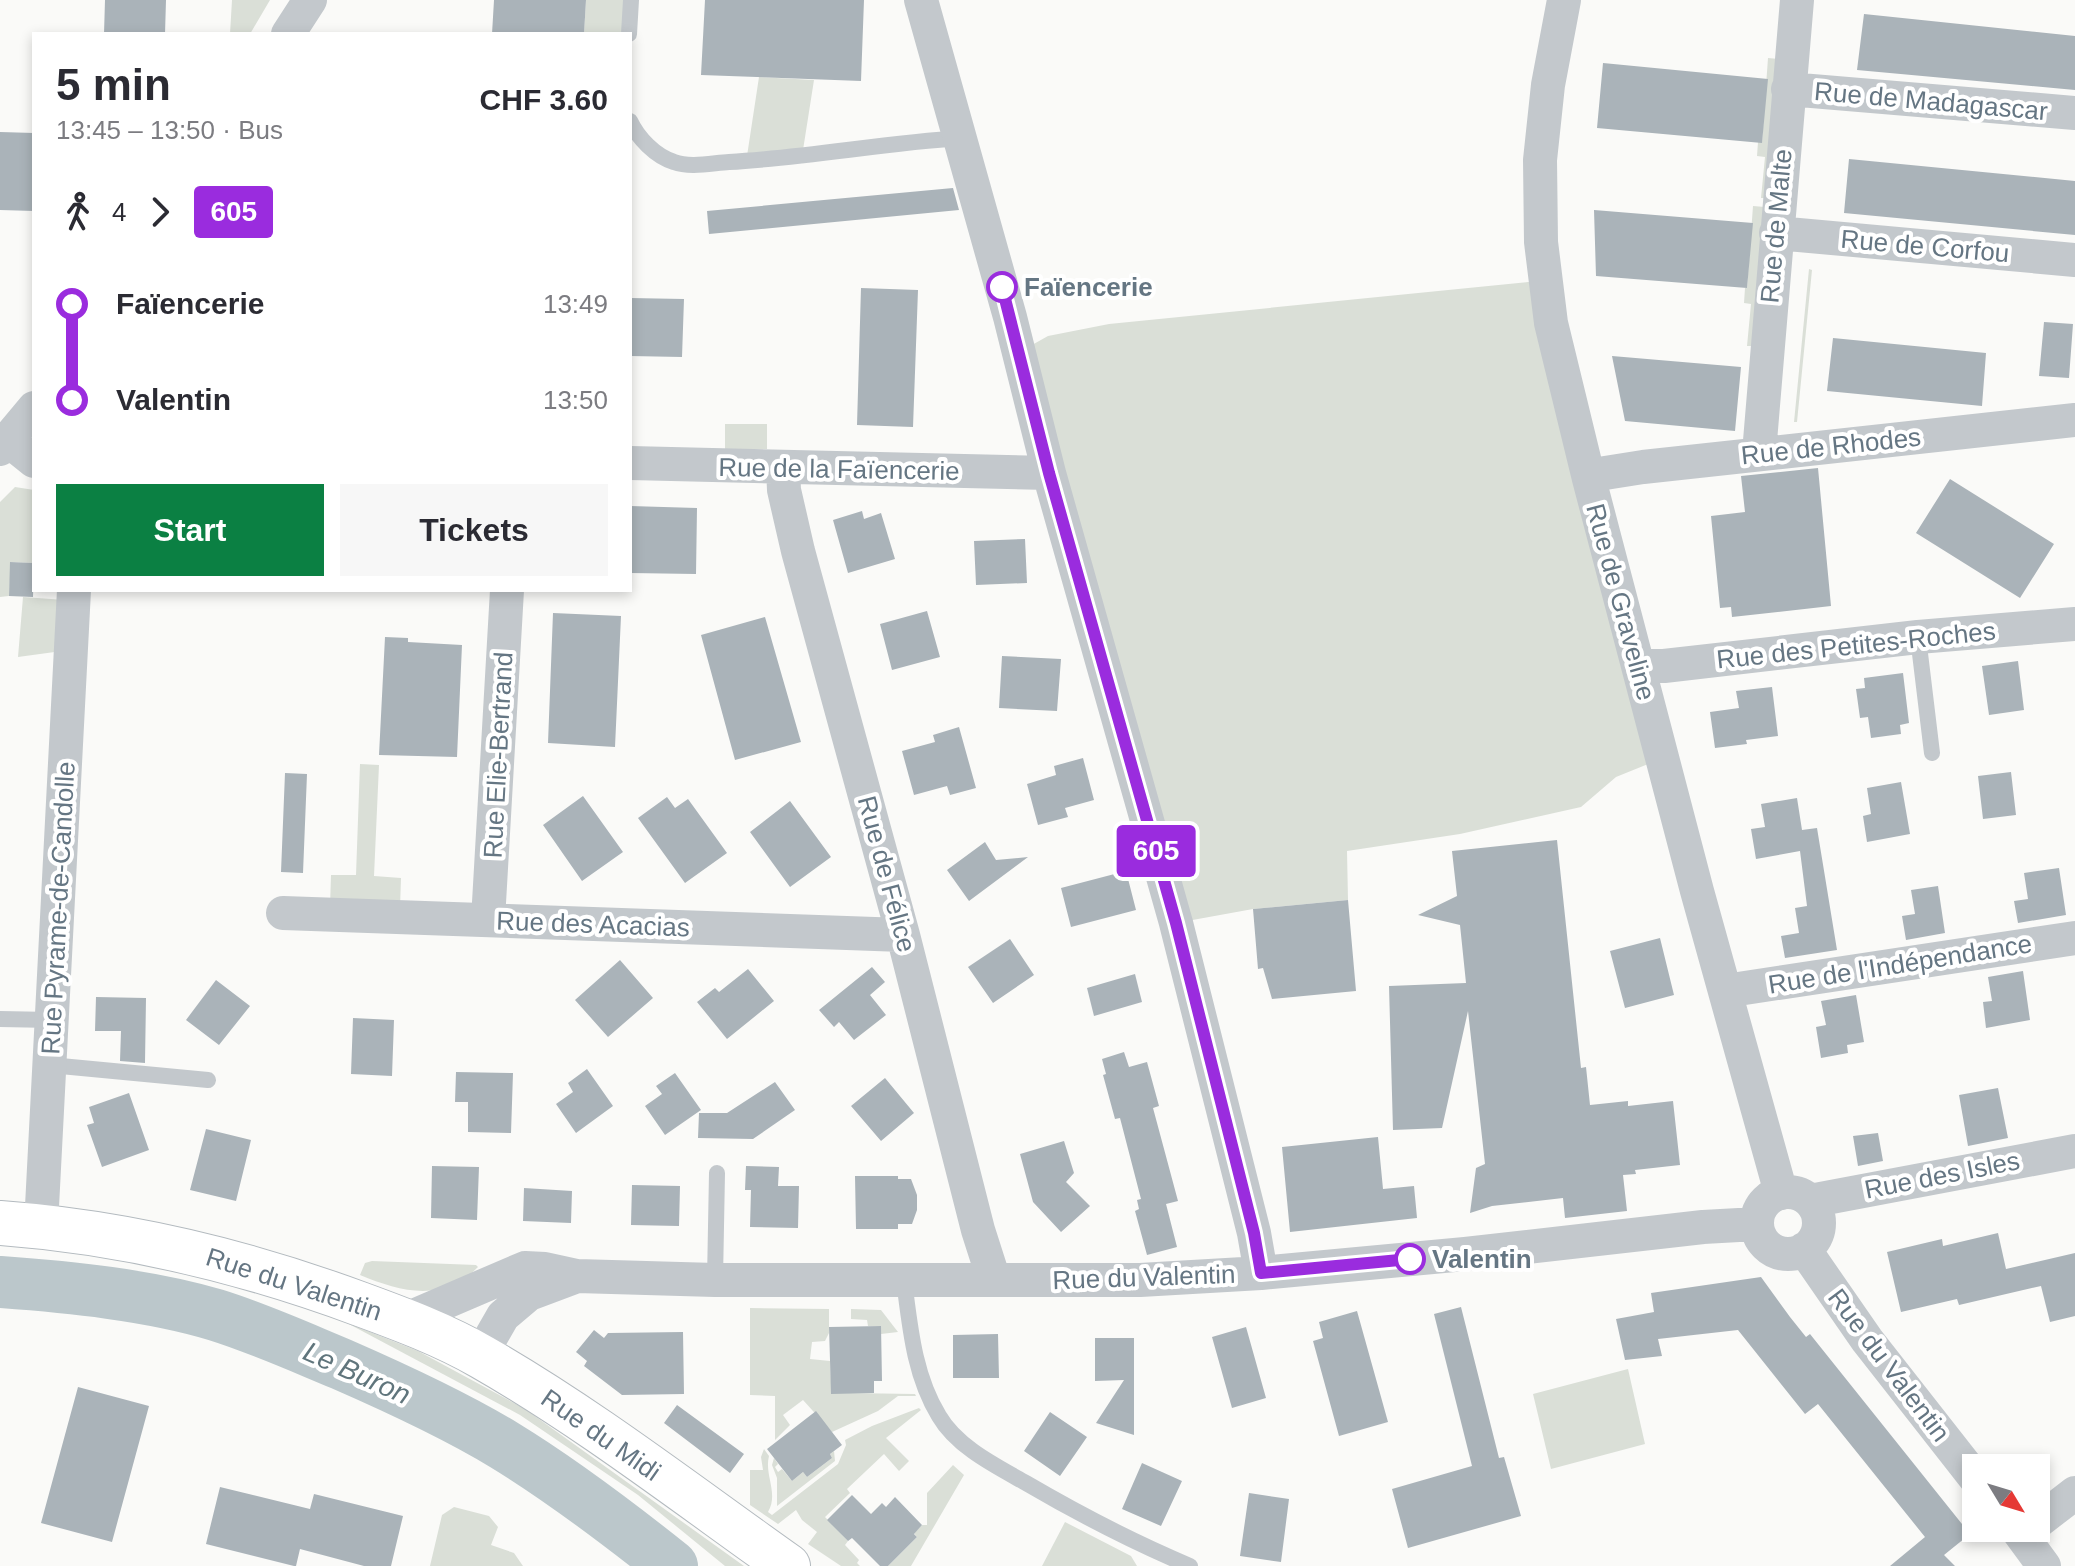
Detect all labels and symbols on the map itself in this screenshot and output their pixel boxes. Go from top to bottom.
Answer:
street label: Rue de Madagascar [1813,76,2049,126]
street label: Rue de Malte [1754,148,1798,304]
street label: Rue de Corfou [1839,224,2011,268]
marker: Faïencerie [987,272,1017,302]
place label: Faïencerie [1024,272,1153,302]
street label: Rue de Rhodes [1740,422,1922,470]
street label: Rue de la Faïencerie [718,452,960,486]
street label: Rue de Graveline [1580,500,1662,704]
street label: Rue des Petites-Roches [1715,615,1997,675]
street label: Rue Elie-Bertrand [478,651,518,859]
street label: Rue Pyrame-de-Candolle [35,761,81,1055]
street label: Rue de Félice [852,793,922,955]
line badge: 605 [1110,825,1202,877]
street label: Rue des Acacias [496,906,690,942]
street label: Rue de l'Indépendance [1766,928,2034,1000]
street label: Rue des Isles [1862,1145,2022,1205]
street label: Rue du Valentin [202,1241,386,1327]
marker: Valentin [1395,1244,1425,1274]
place label: Valentin [1432,1244,1532,1274]
street label: Rue du Valentin [1052,1259,1236,1295]
street label: Rue du Valentin [1822,1283,1956,1447]
water label: Le Buron [299,1336,415,1410]
street label: Rue du Midi [536,1383,666,1487]
north arrow [1962,1454,2050,1542]

